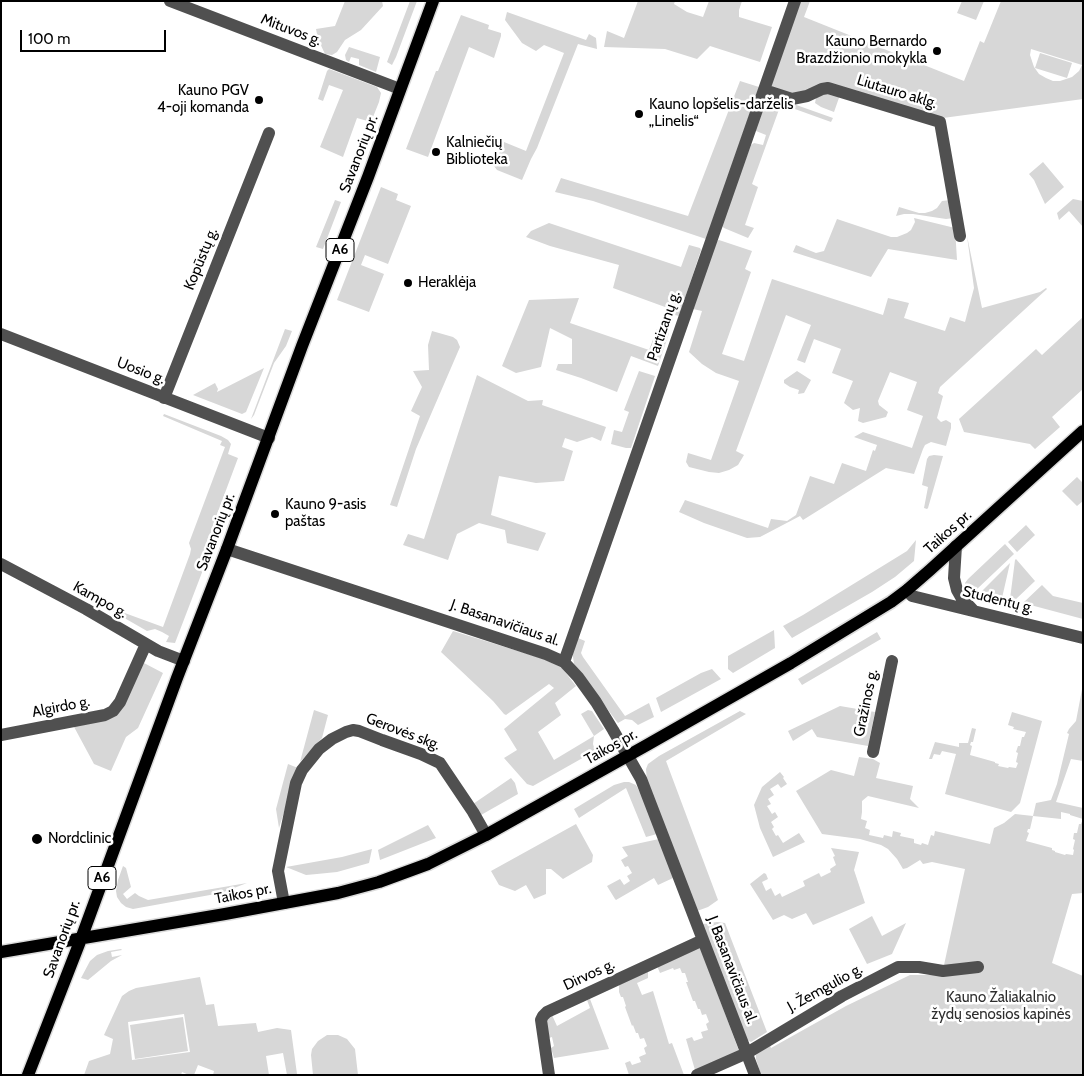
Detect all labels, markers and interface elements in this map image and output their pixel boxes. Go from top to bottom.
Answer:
street label: Mituvos g. [258,10,324,50]
scale bar [22,20,169,52]
text: 100 m [28,30,70,48]
place label: Kauno Bernardo Brazdžionio mokykla [796,33,927,68]
marker: Kauno Bernardo Brazdžionio mokykla [931,45,943,57]
street label: Liutauro aklg. [855,71,939,113]
place label: Kauno PGV 4-oji komanda [157,82,249,117]
marker: Kauno PGV 4-oji komanda [253,94,265,106]
place label: Kauno lopšelis-darželis „Linelis“ [649,96,794,131]
marker: Kauno lopšelis-darželis „Linelis“ [633,108,645,120]
street label: Savanorių pr. [336,113,382,195]
place label: Kalniečių Biblioteka [446,134,508,169]
marker: Kalniečių Biblioteka [430,146,442,158]
street label: Kopūstų g. [180,225,222,293]
road number: A6 [326,238,354,262]
place label: Heraklėja [418,274,476,292]
marker: Heraklėja [402,277,414,289]
street label: Partizanų g. [644,289,684,363]
street label: Uosio g. [114,354,168,388]
street label: Savanorių pr. [193,491,239,573]
place label: Kauno 9-asis paštas [285,496,366,531]
street label: Taikos pr. [921,506,975,558]
marker: Kauno 9-asis paštas [269,508,281,520]
street label: Kampo g. [70,578,130,622]
street label: Studentų g. [961,582,1035,618]
street label: J. Basanavičiaus al. [448,596,562,650]
street label: Gražinos g. [850,667,882,739]
street label: Algirdo g. [30,693,92,721]
street label: Gerovės skg. [363,710,443,754]
street label: Taikos pr. [582,725,640,769]
place label: Nordclinic [48,830,111,848]
marker: Nordclinic [30,832,44,846]
road number: A6 [88,866,116,890]
street label: Taikos pr. [213,880,273,908]
street label: Savanorių pr. [40,898,84,980]
street label: J. Basanavičiaus al. [703,913,761,1027]
street label: Dirvos g. [561,955,617,995]
street label: J. Žemgulio g. [784,960,866,1016]
park label: Kauno Žaliakalnio žydų senosios kapinės [931,989,1071,1024]

